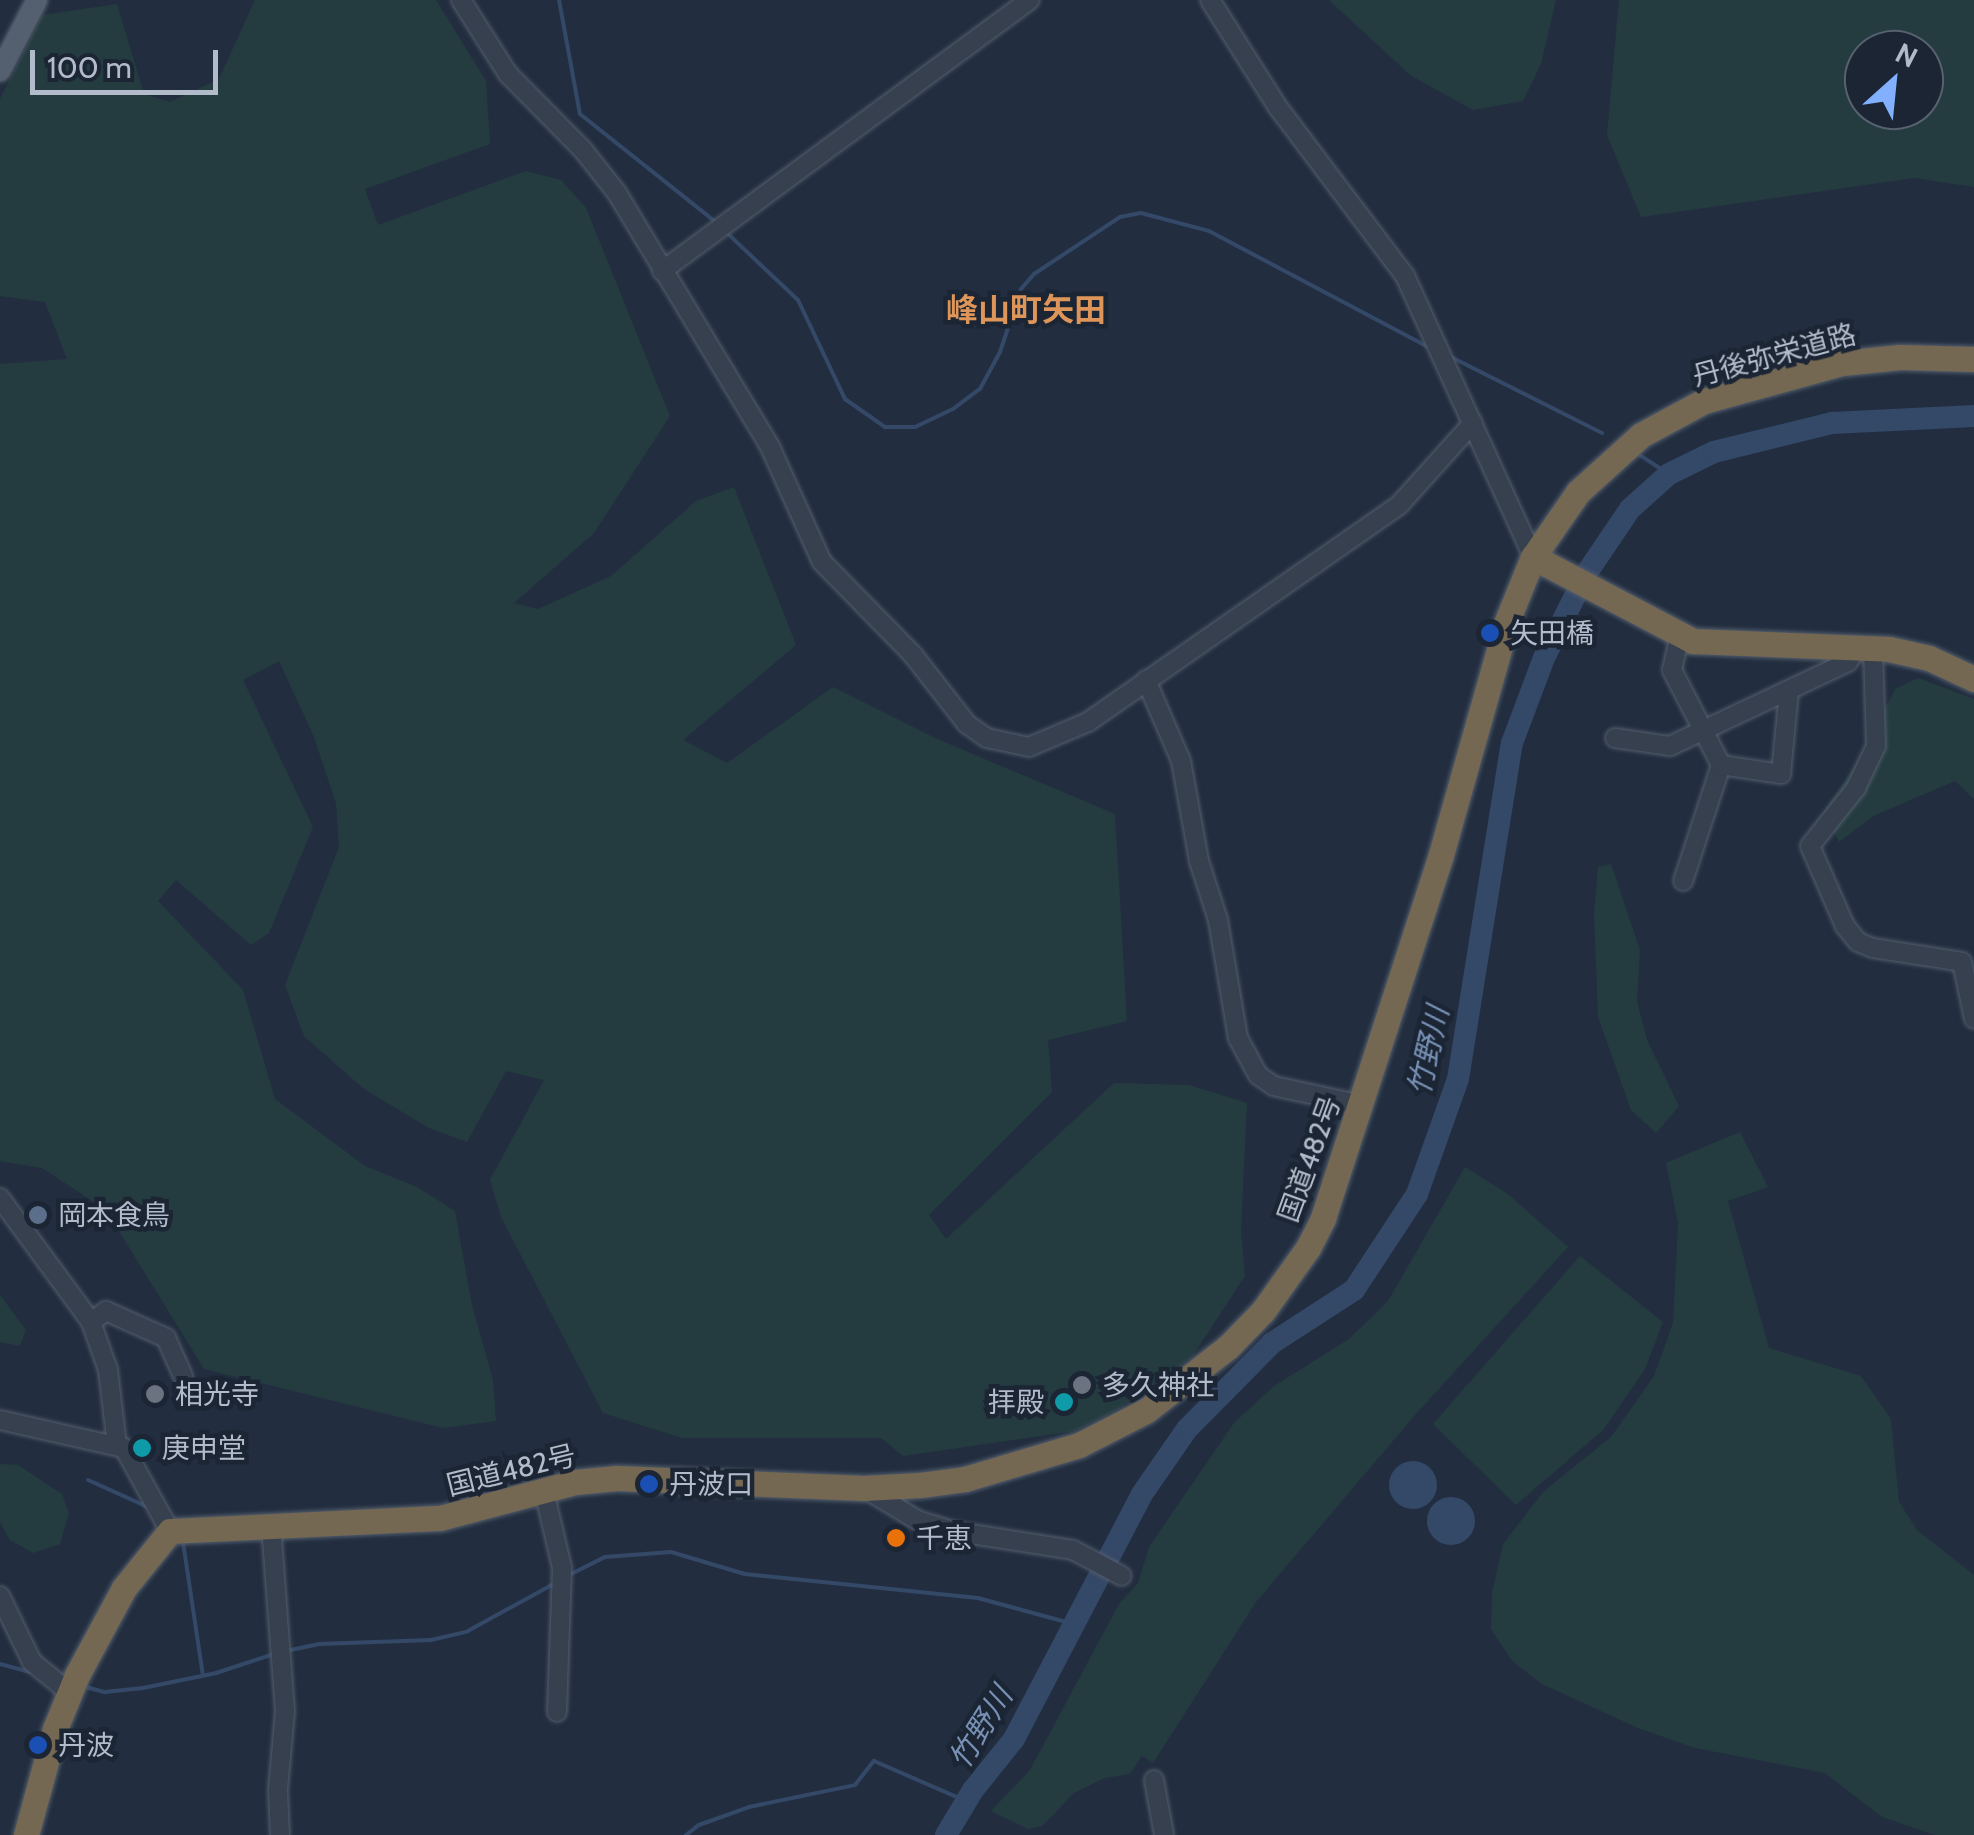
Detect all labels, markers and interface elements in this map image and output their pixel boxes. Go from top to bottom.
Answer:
scale bar [35,30,222,92]
north arrow [1844,30,1944,130]
text: N [1890,35,1923,75]
text: 100 m [47,49,132,86]
district label: 峰山町矢田 [946,291,1106,329]
street label: 丹後弥栄道路 [1689,317,1859,393]
place label: 矢田橋 [1510,616,1594,650]
marker: 矢田橋 [1479,622,1501,644]
water label: 竹野川 [1401,1003,1457,1099]
street label: 国道482号 [1271,1091,1347,1227]
place label: 岡本食鳥 [58,1198,170,1232]
marker: 岡本食鳥 [27,1204,49,1226]
place label: 多久神社 [1102,1368,1214,1402]
marker: 多久神社 [1071,1374,1093,1396]
place label: 相光寺 [175,1377,259,1411]
marker: 相光寺 [144,1383,166,1405]
place label: 拝殿 [988,1385,1044,1419]
marker: 拝殿 [1053,1391,1075,1413]
place label: 庚申堂 [162,1431,246,1465]
marker: 庚申堂 [131,1437,153,1459]
street label: 国道482号 [443,1438,579,1502]
place label: 丹波口 [669,1467,753,1501]
marker: 丹波口 [638,1473,660,1495]
place label: 千恵 [916,1521,972,1555]
marker: 千恵 [885,1527,907,1549]
water label: 竹野川 [942,1680,1020,1776]
place label: 丹波 [58,1728,114,1762]
marker: 丹波 [27,1734,49,1756]

